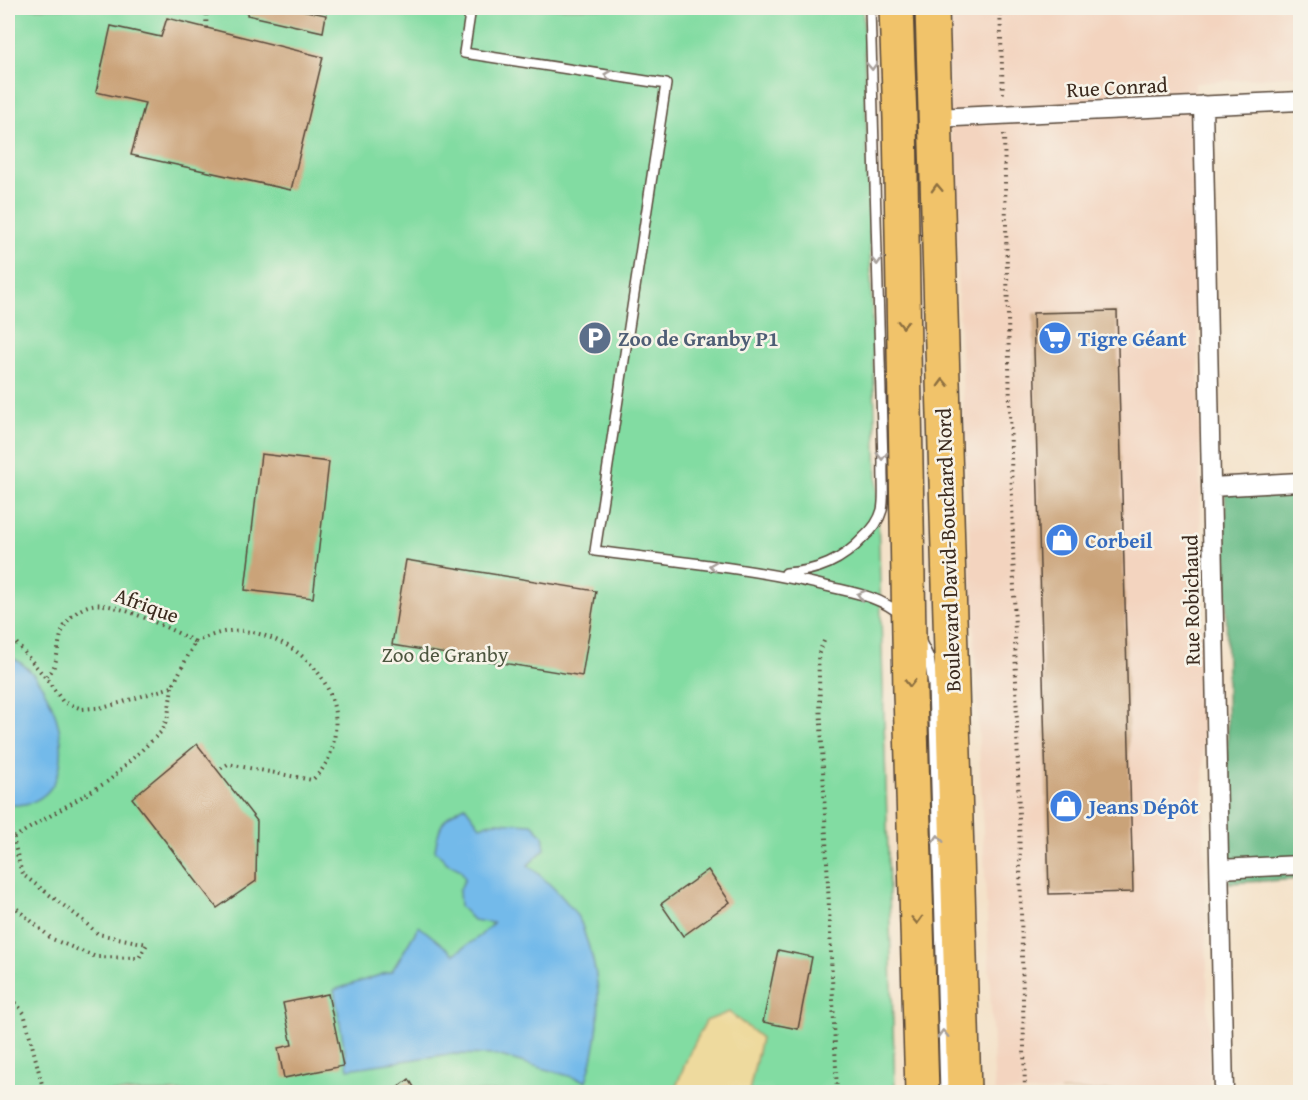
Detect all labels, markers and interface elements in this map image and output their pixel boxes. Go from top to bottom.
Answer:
one-way arrow [866,61,878,70]
street label: Rue Conrad [1066,69,1169,105]
one-way arrow [604,70,613,82]
one-way arrow [931,184,943,193]
one-way arrow [871,256,883,265]
parking icon: Zoo de Granby P1 [577,320,613,356]
one-way arrow [897,320,909,329]
supermarket icon: Tigre Géant [1037,320,1073,356]
place label: Zoo de Granby P1 [618,323,779,354]
place label: Tigre Géant [1078,323,1186,354]
one-way arrow [937,379,949,388]
street label: Boulevard David-Bouchard Nord [928,407,968,693]
one-way arrow [876,451,889,460]
shop icon: Corbeil [1044,522,1080,558]
place label: Corbeil [1085,525,1153,556]
street label: Rue Robichaud [1174,534,1208,666]
one-way arrow [709,561,718,573]
street label: Afrique [111,579,184,631]
one-way arrow [856,589,866,602]
park label: Zoo de Granby [382,639,509,670]
one-way arrow [904,678,916,687]
shop icon: Jeans Dépôt [1048,788,1084,824]
place label: Jeans Dépôt [1086,791,1198,822]
one-way arrow [931,835,944,844]
one-way arrow [911,915,923,924]
one-way arrow [937,1030,949,1039]

